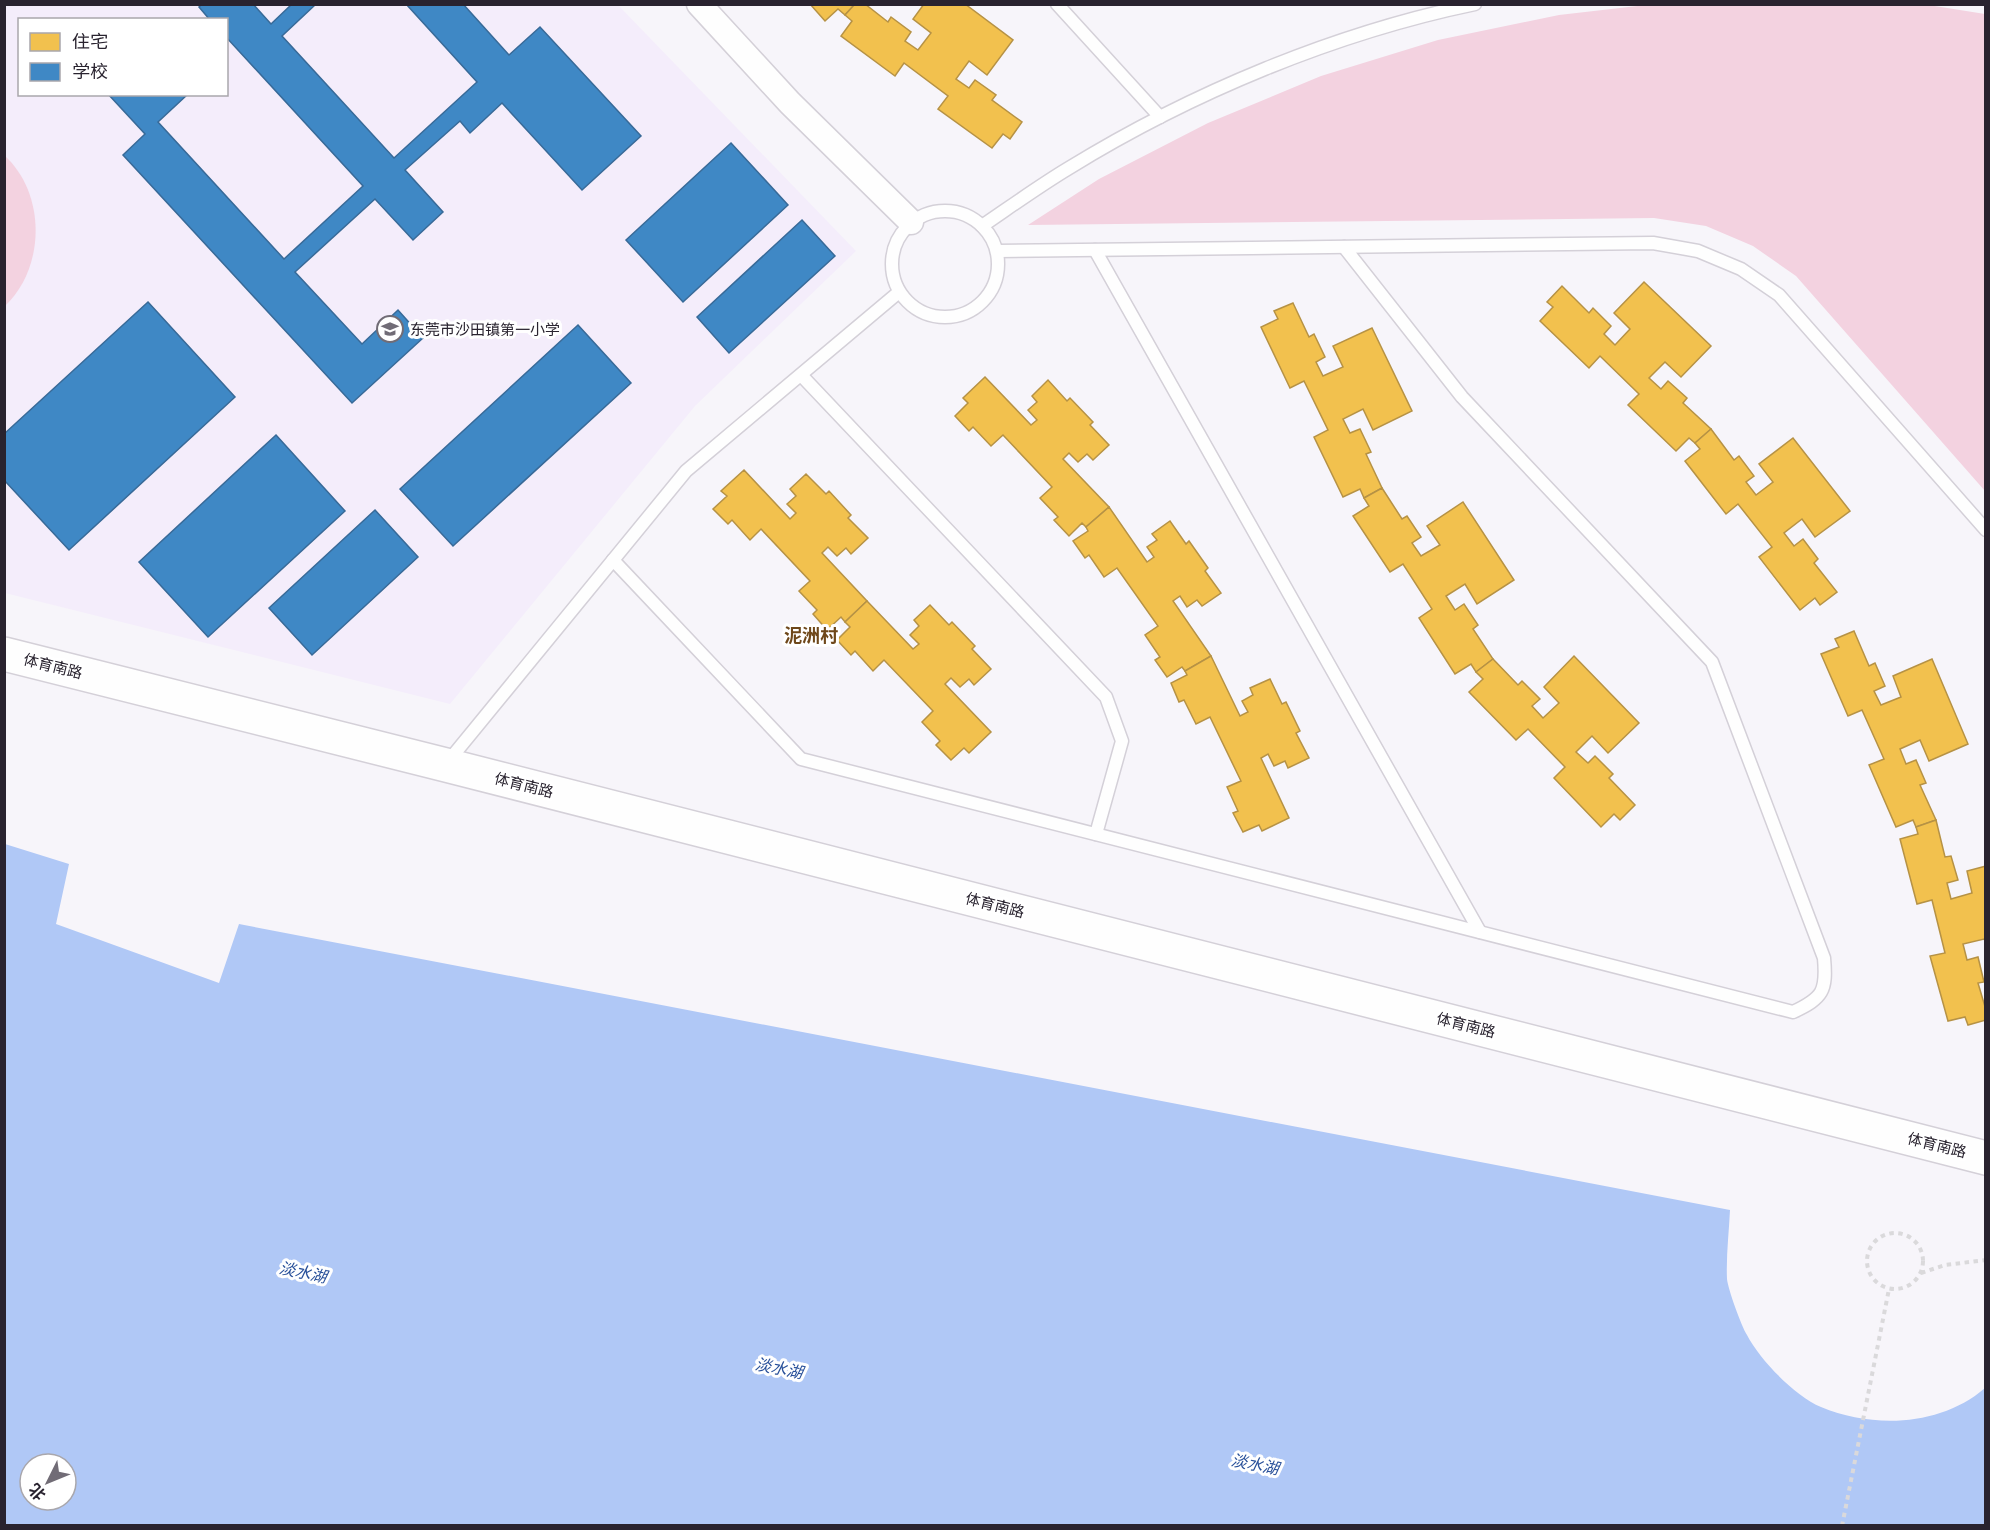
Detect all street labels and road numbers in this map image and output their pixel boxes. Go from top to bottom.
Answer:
street label: 体育南路 [21,648,85,684]
street label: 体育南路 [492,767,556,803]
street label: 体育南路 [963,887,1027,923]
street label: 体育南路 [1434,1007,1498,1043]
street label: 体育南路 [1905,1127,1969,1163]

